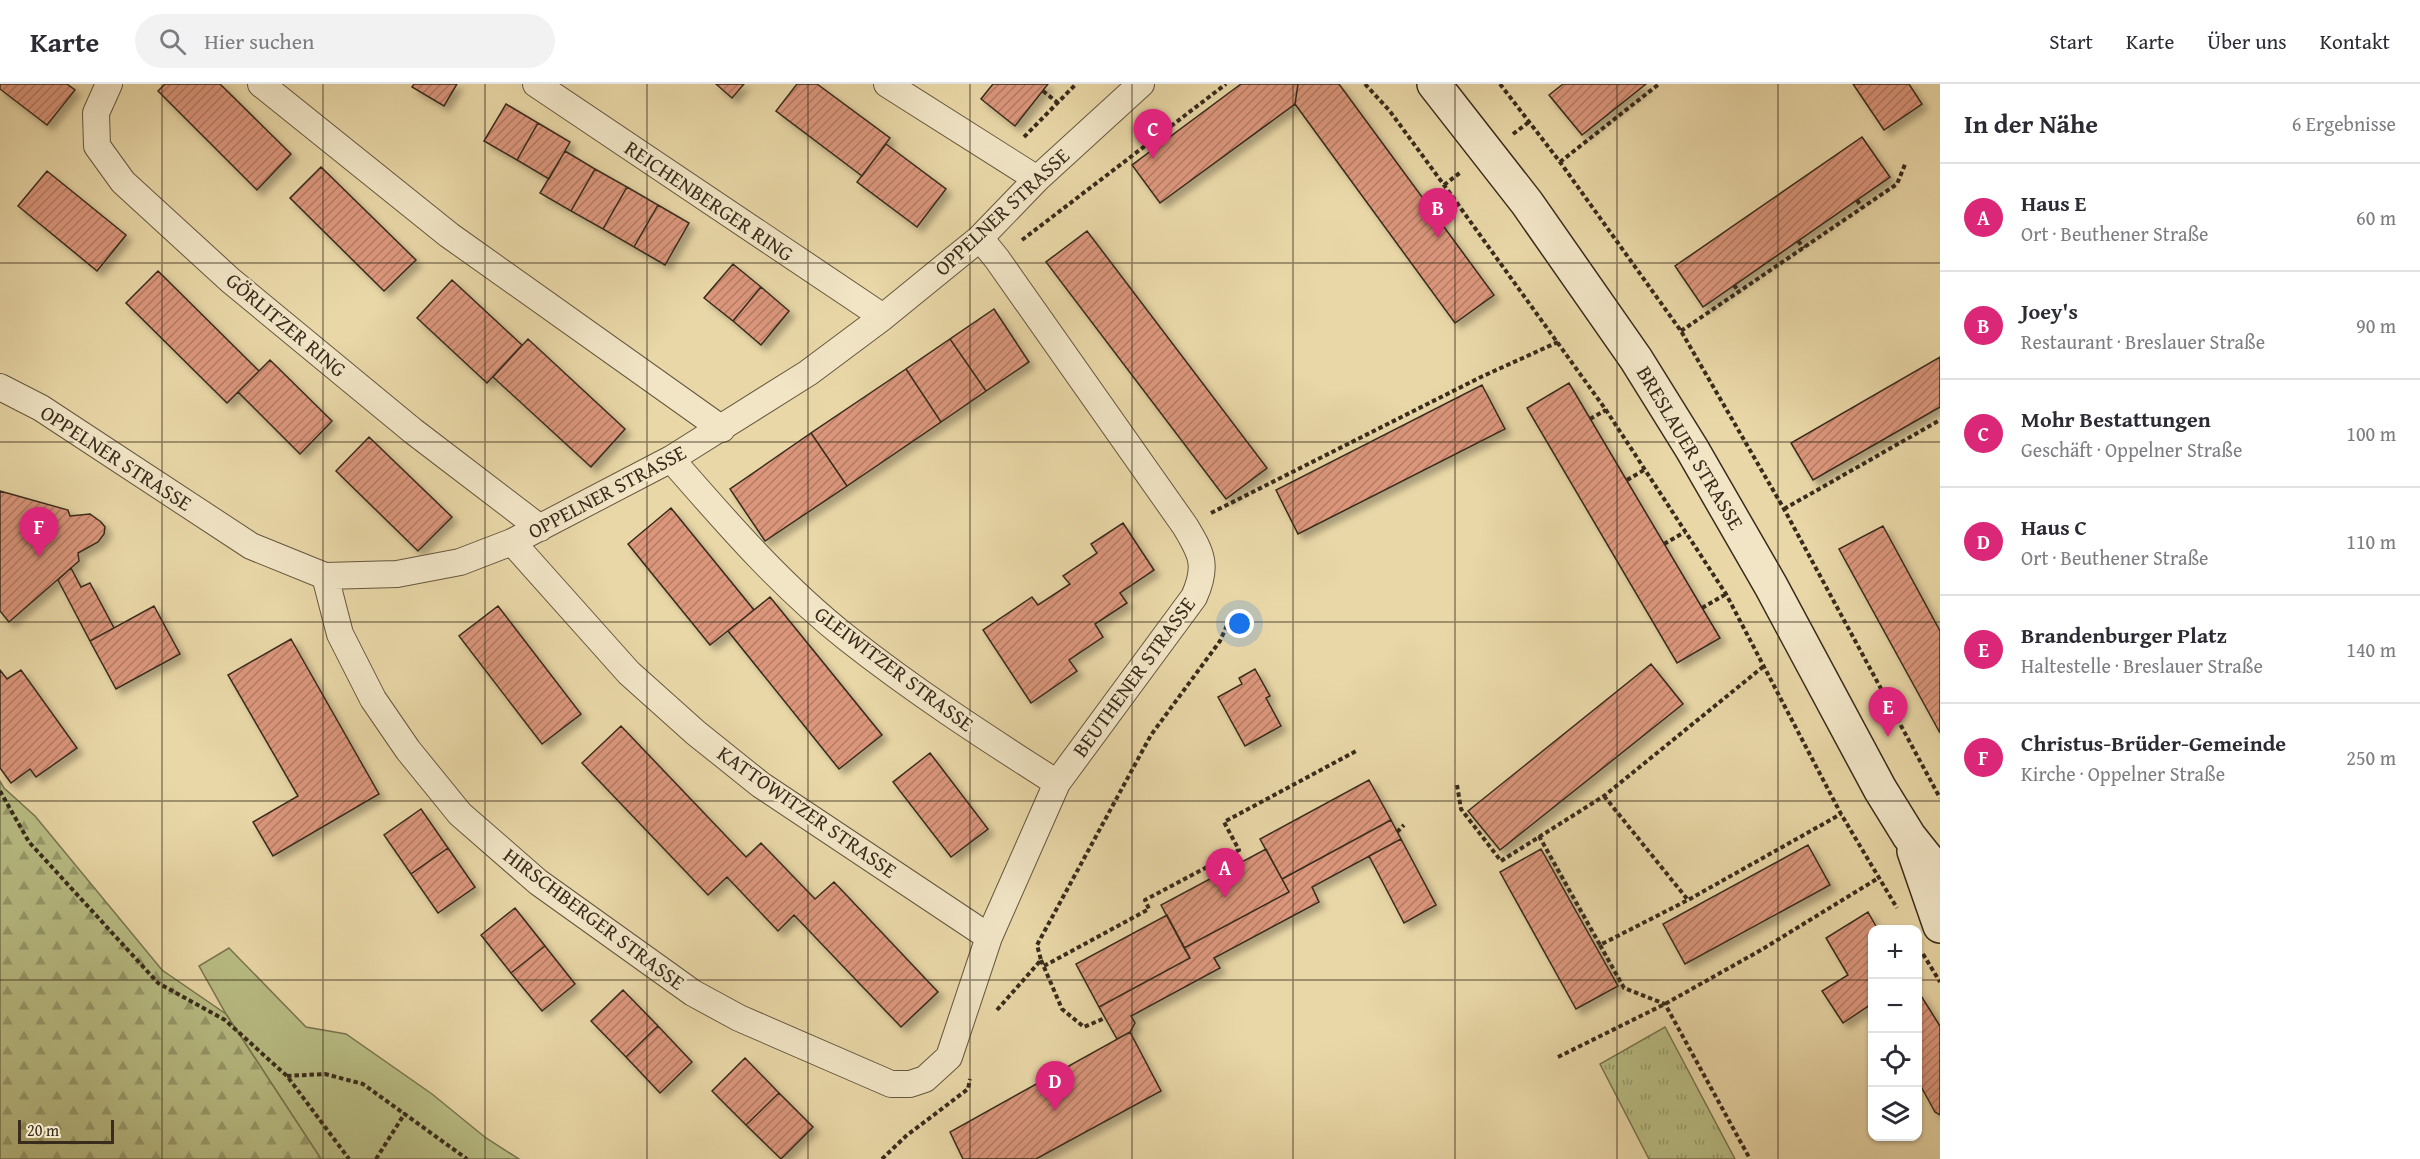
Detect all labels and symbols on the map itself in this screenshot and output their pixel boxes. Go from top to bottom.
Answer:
pin: C [1134,110,1172,159]
street label: REICHENBERGER RING [619,132,800,269]
street label: OPPELNER STRASSE [927,140,1077,283]
pin: B [1418,188,1458,238]
street label: GÖRLITZER RING [219,265,353,384]
street label: BRESLAUER STRASSE [1629,360,1752,536]
street label: OPPELNER STRASSE [34,397,199,519]
street label: OPPELNER STRASSE [522,437,692,546]
pin: F [20,508,58,557]
street label: BEUTHENER STRASSE [1065,590,1203,763]
street label: GLEIWITZER STRASSE [808,598,981,739]
your location [1225,609,1254,638]
pin: E [1868,688,1908,737]
street label: KATTOWITZER STRASSE [711,738,904,886]
street label: HIRSCHBERGER STRASSE [497,840,692,998]
pin: A [1206,848,1244,898]
pin: D [1036,1062,1074,1111]
scale bar [18,1117,114,1144]

